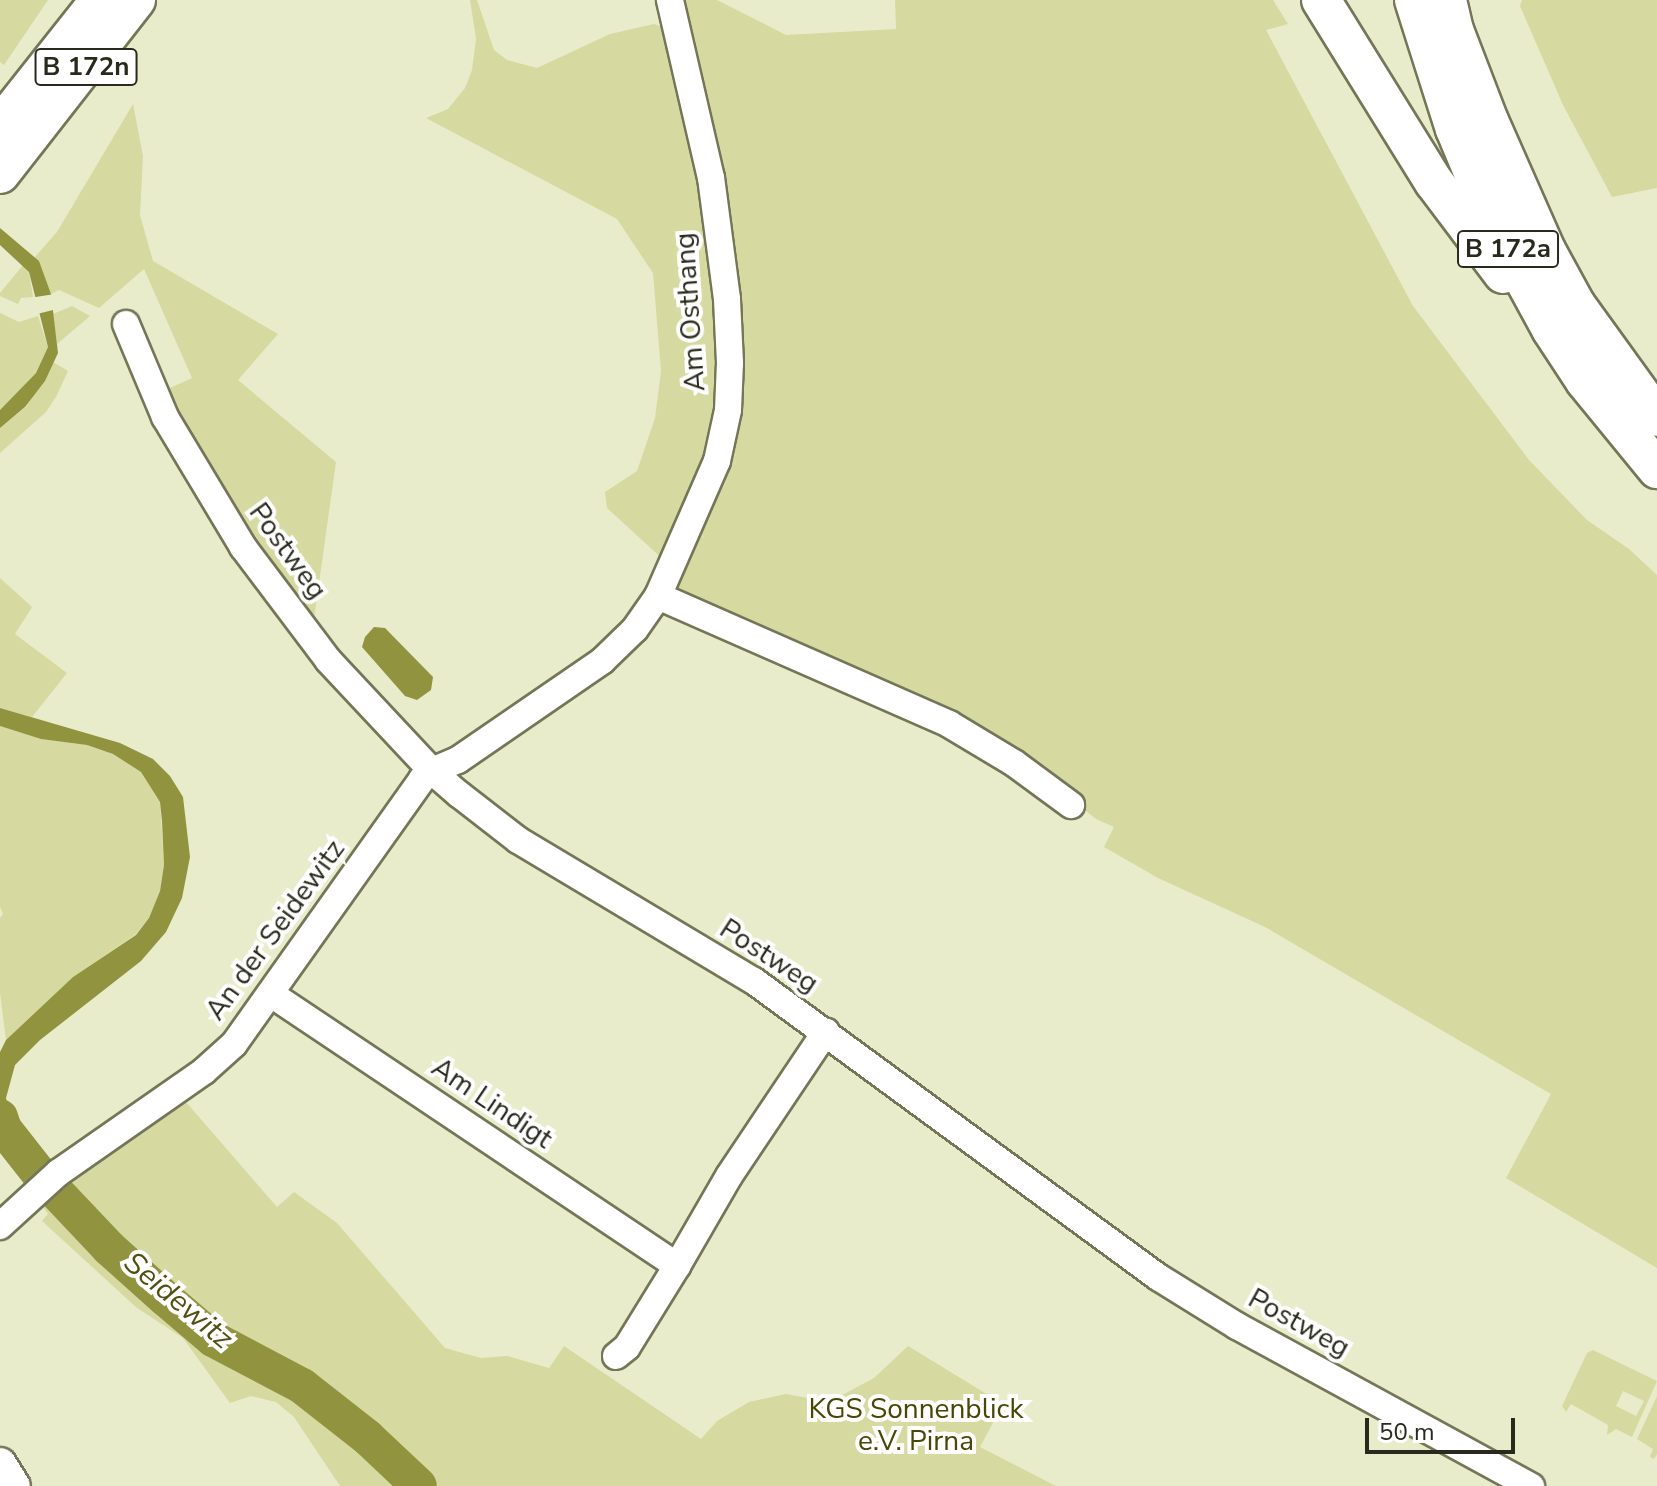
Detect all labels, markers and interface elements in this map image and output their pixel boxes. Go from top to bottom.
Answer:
road number: B 172n [34,45,138,89]
road number: B 172a [1456,227,1560,271]
street label: Am Osthang [668,231,712,393]
street label: Postweg [242,496,334,606]
street label: An der Seidewitz [198,833,352,1027]
street label: Postweg [713,912,825,1000]
street label: Am Lindigt [425,1050,559,1156]
water label: Seidewitz [116,1245,240,1357]
street label: Postweg [1242,1281,1356,1365]
park label: KGS Sonnenblick e.V. Pirna [809,1392,1023,1458]
scale bar [1369,1402,1519,1452]
text: 50 m [1379,1416,1435,1448]

